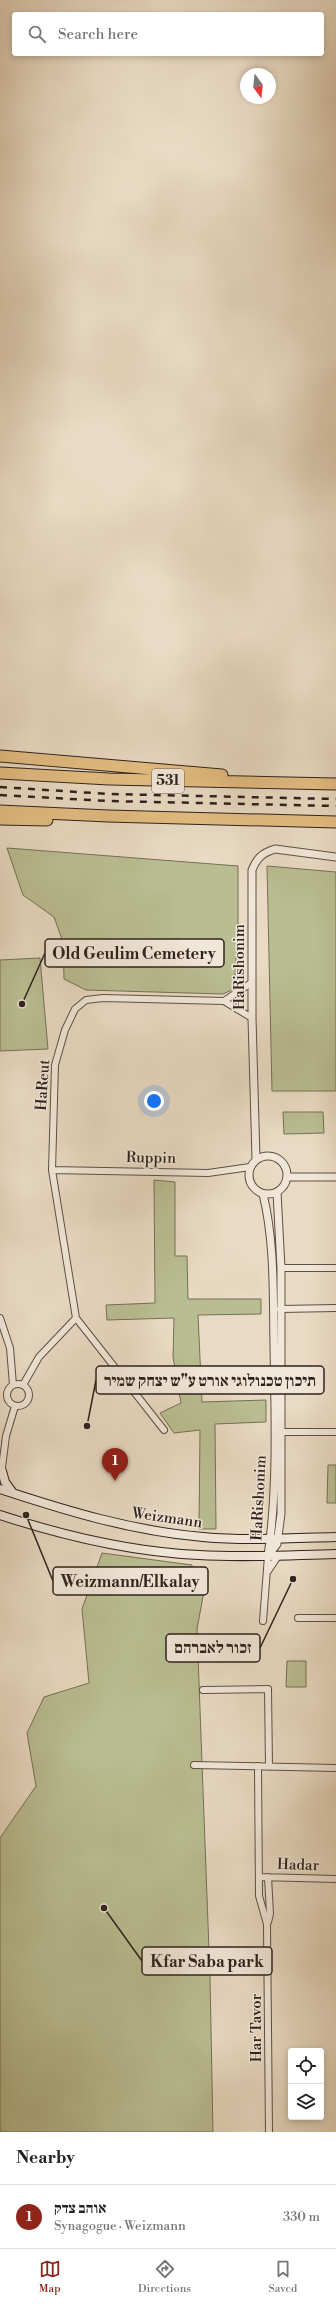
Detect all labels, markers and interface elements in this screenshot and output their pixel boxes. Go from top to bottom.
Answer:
search box [12,12,324,56]
icon: search [26,23,48,45]
text: Search here [58,25,138,44]
north arrow [240,68,276,104]
road number: 531 [152,769,184,793]
street label: HaRishonim [230,924,249,1010]
callout: Old Geulim Cemetery [45,939,224,967]
text: Old Geulim Cemetery [52,944,217,964]
street label: HaReut [32,1058,54,1111]
your location [144,1091,164,1111]
street label: Ruppin [126,1148,176,1168]
callout: תיכון טכנולוגי אורט ע"ש יצחק שמיר [96,1366,324,1394]
text: תיכון טכנולוגי אורט ע"ש יצחק שמיר [104,1371,316,1391]
pin: 1 [102,1448,128,1481]
street label: HaRishonim [247,1455,271,1541]
street label: Weizmann [130,1504,204,1532]
callout: Weizmann/Elkalay [53,1567,208,1595]
text: Weizmann/Elkalay [59,1572,201,1592]
callout: זכור לאברהם [166,1634,260,1662]
text: זכור לאברהם [174,1638,252,1658]
street label: Hadar [277,1855,320,1875]
callout: Kfar Saba park [142,1947,272,1975]
text: Kfar Saba park [150,1952,265,1972]
street label: Har Tavor [247,1993,266,2062]
map controls [288,2048,324,2120]
button: locate [288,2048,324,2084]
button: layers [288,2084,324,2120]
text: Nearby [16,2147,75,2169]
text: אוהב צדק [54,2199,106,2218]
text: 1 [26,2209,32,2225]
text: 330 m [283,2209,320,2225]
text: Synagogue · Weizmann [54,2218,186,2234]
tab: Map [39,2258,61,2296]
tab: Directions [138,2258,191,2296]
tab: Saved [268,2258,297,2296]

